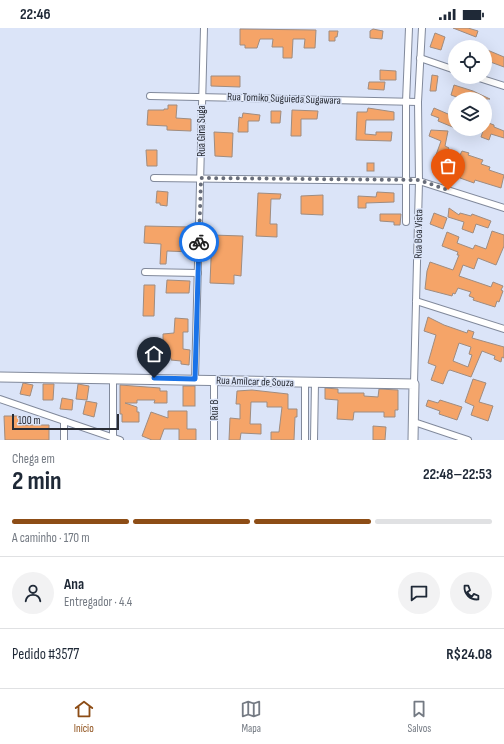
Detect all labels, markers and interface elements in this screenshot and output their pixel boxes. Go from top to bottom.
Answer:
text: 22:46 [20,5,51,24]
map controls [448,40,492,136]
button: locate [448,40,492,84]
street label: Rua Tomiko Suguieda Sugawara [227,90,341,107]
button: layers [448,92,492,136]
street label: Rua Gina Suga [195,105,208,157]
pin [431,149,465,190]
icon: bag [437,155,459,177]
street label: Rua Boa Vista [412,209,425,259]
courier [179,222,219,262]
icon: bike [188,231,210,253]
pin [137,337,171,378]
icon: home [143,343,165,365]
street label: Rua Amílcar de Souza [216,374,294,389]
street label: Rua B [208,400,221,420]
scale bar [12,412,119,431]
text: 100 m [18,414,40,427]
text: Chega em [12,451,55,467]
text: 22:48–22:53 [423,465,492,484]
text: 2 min [12,466,62,497]
text: A caminho · 170 m [12,530,90,546]
button: person [12,572,54,614]
button: chat [398,572,440,614]
button: phone [450,572,492,614]
text: Ana [64,575,84,594]
text: Entregador · 4.4 [64,594,132,610]
text: Pedido #3577 [12,645,79,664]
text: R$24.08 [446,645,492,664]
tab: Início [73,698,95,735]
tab: Mapa [240,698,262,735]
tab: Salvos [408,698,431,735]

